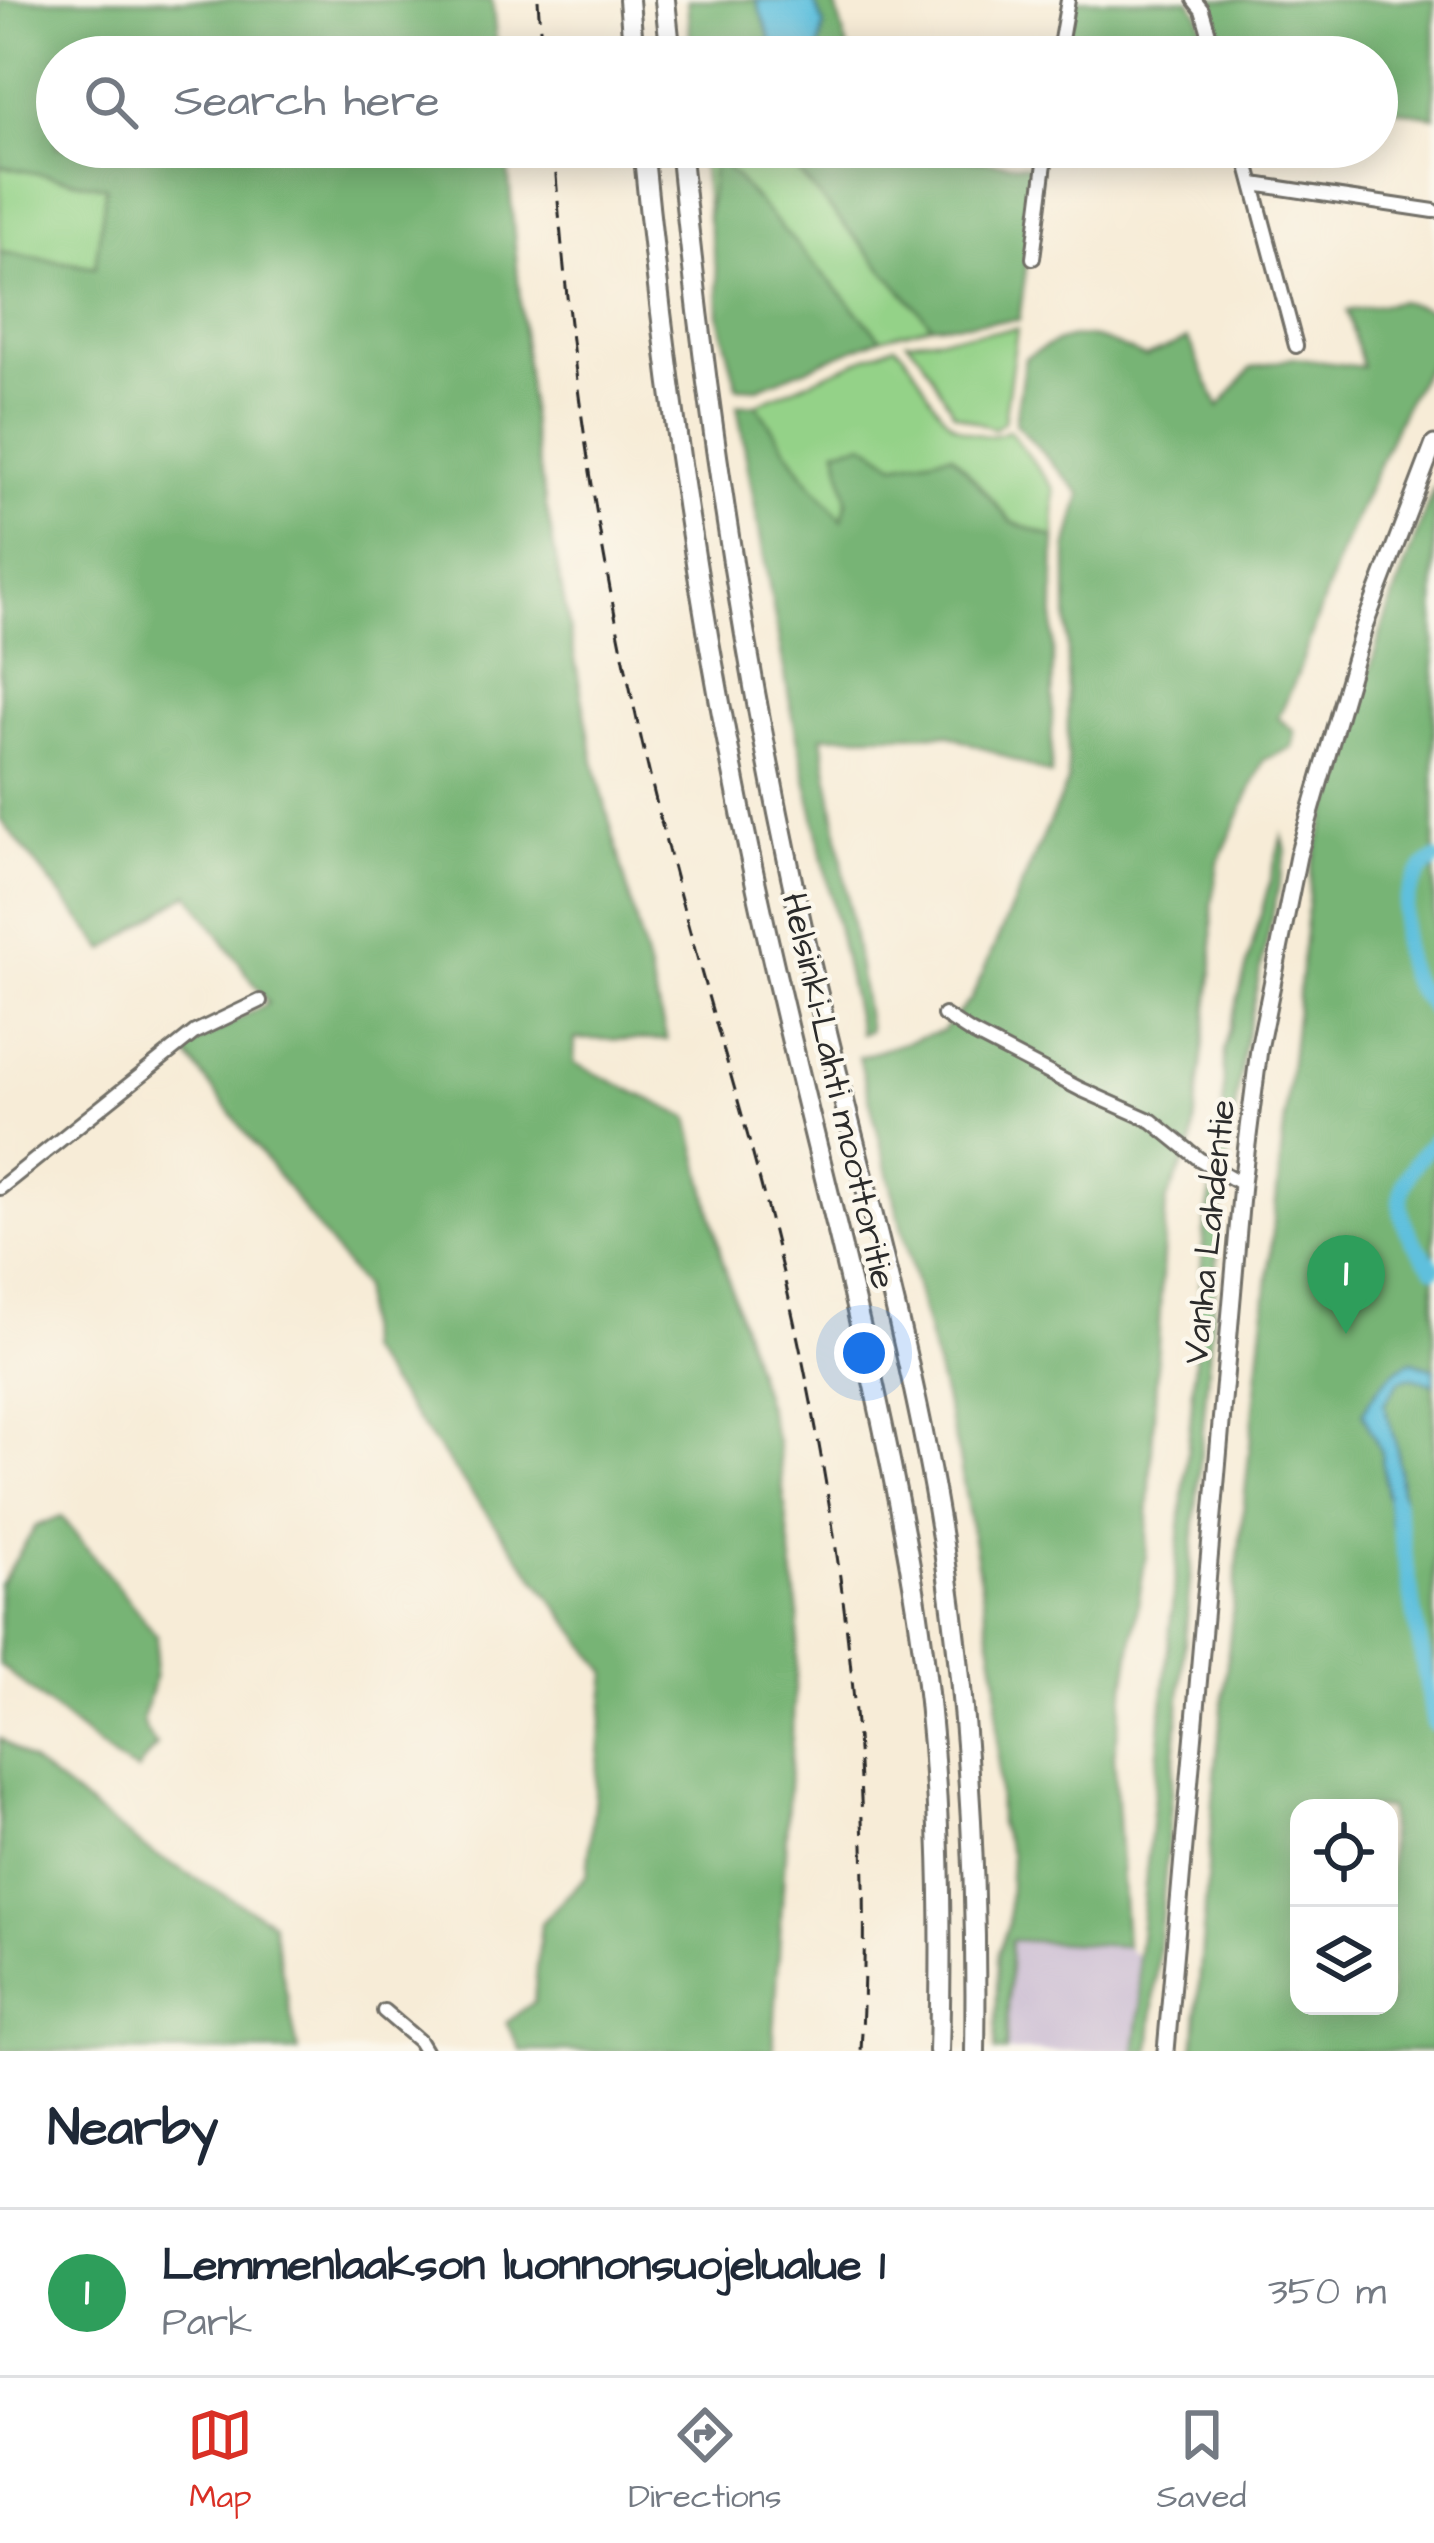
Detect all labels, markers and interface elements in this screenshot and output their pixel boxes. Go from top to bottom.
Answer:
search box [36,36,1398,168]
icon: search [78,69,144,135]
text: Search here [174,71,440,133]
street label: Helsinki-Lahti moottoritie [768,888,908,1294]
street label: Vanha Lahdentie [1171,1097,1249,1367]
pin: 1 [1307,1235,1385,1334]
your location [834,1323,894,1383]
map controls [1290,1799,1398,2015]
button: locate [1290,1799,1398,1907]
button: layers [1290,1907,1398,2015]
text: Nearby [48,2094,218,2165]
text: Lemmenlaakson luonnonsuojelualue 1 [162,2235,885,2297]
text: 1 [85,2266,90,2320]
text: 350 m [1268,2266,1386,2320]
text: Park [162,2297,252,2351]
tab: Map [187,2402,253,2520]
tab: Directions [628,2402,782,2520]
tab: Saved [1157,2402,1247,2520]

